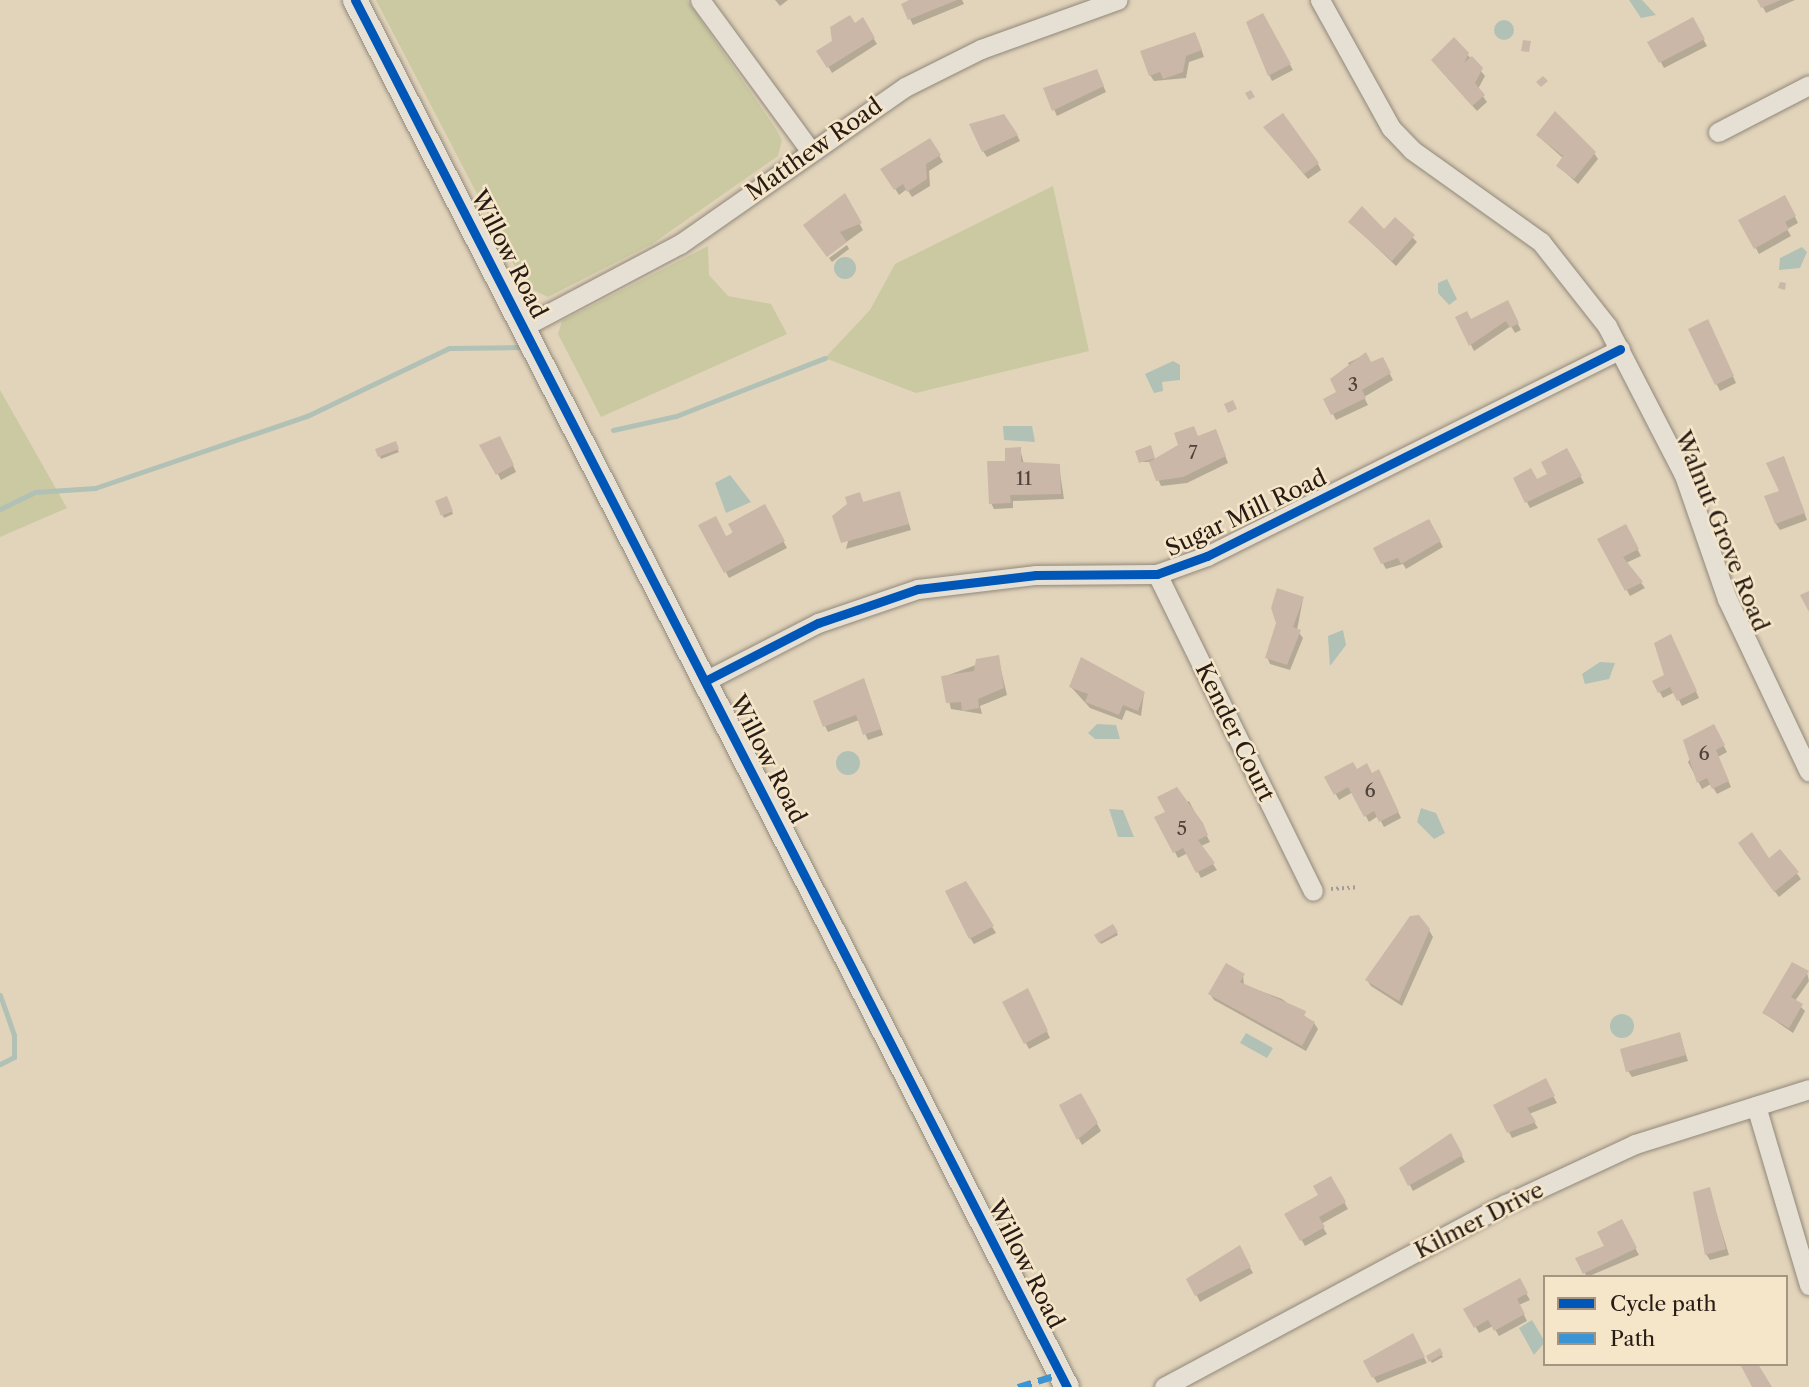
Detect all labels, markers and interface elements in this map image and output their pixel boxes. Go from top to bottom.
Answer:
street label: Matthew Road [740,92,888,206]
street label: Willow Road [465,185,553,323]
house number: 3 [1348,374,1358,396]
street label: Walnut Grove Road [1669,427,1775,635]
house number: 7 [1188,442,1198,464]
street label: Sugar Mill Road [1161,464,1331,562]
house number: 11 [1016,468,1032,490]
street label: Kender Court [1189,658,1281,806]
street label: Willow Road [724,690,812,828]
house number: 6 [1698,743,1710,765]
house number: 6 [1364,780,1376,802]
house number: 5 [1177,818,1187,840]
street label: Kilmer Drive [1410,1176,1548,1264]
street label: Willow Road [982,1195,1070,1333]
legend [1543,1275,1788,1366]
text: Cycle path [1610,1291,1717,1316]
text: Path [1610,1326,1655,1351]

